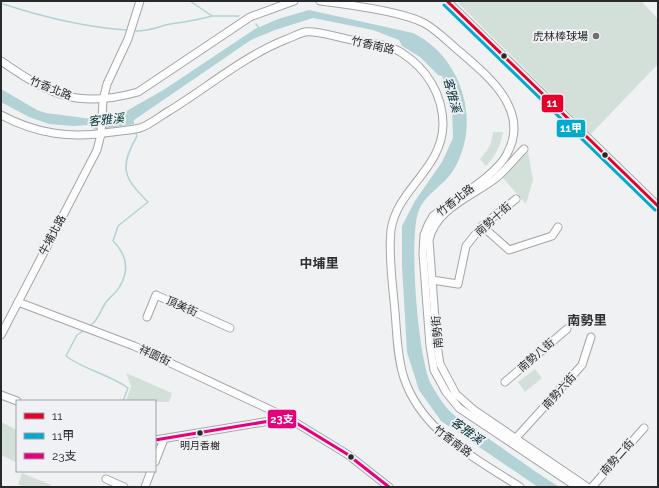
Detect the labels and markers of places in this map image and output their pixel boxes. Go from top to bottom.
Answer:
place label: 虎林棒球場 [533,30,588,43]
marker: 虎林棒球場 [591,31,601,41]
unlabelled marker [499,51,509,61]
unlabelled marker [600,150,610,160]
marker: 明月香榭 [195,428,205,438]
place label: 明月香榭 [180,440,220,451]
unlabelled marker [346,452,356,462]

